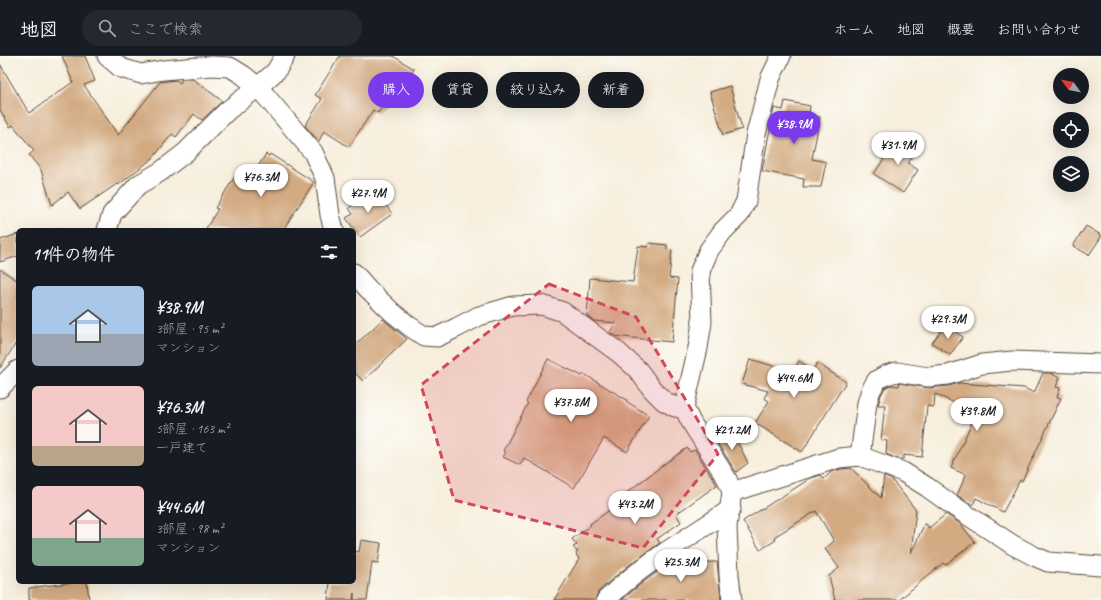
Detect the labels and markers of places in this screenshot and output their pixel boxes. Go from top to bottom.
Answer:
pin: ¥38.9M [761,111,827,145]
pin: ¥31.9M [865,132,931,166]
pin: ¥76.3M [228,164,294,198]
pin: ¥27.9M [335,180,401,214]
pin: ¥29.3M [915,306,981,340]
pin: ¥44.6M [761,365,827,399]
pin: ¥37.8M [538,389,604,423]
pin: ¥39.8M [944,398,1010,432]
pin: ¥21.2M [699,417,765,451]
pin: ¥43.2M [602,491,668,525]
pin: ¥25.3M [648,549,714,583]

